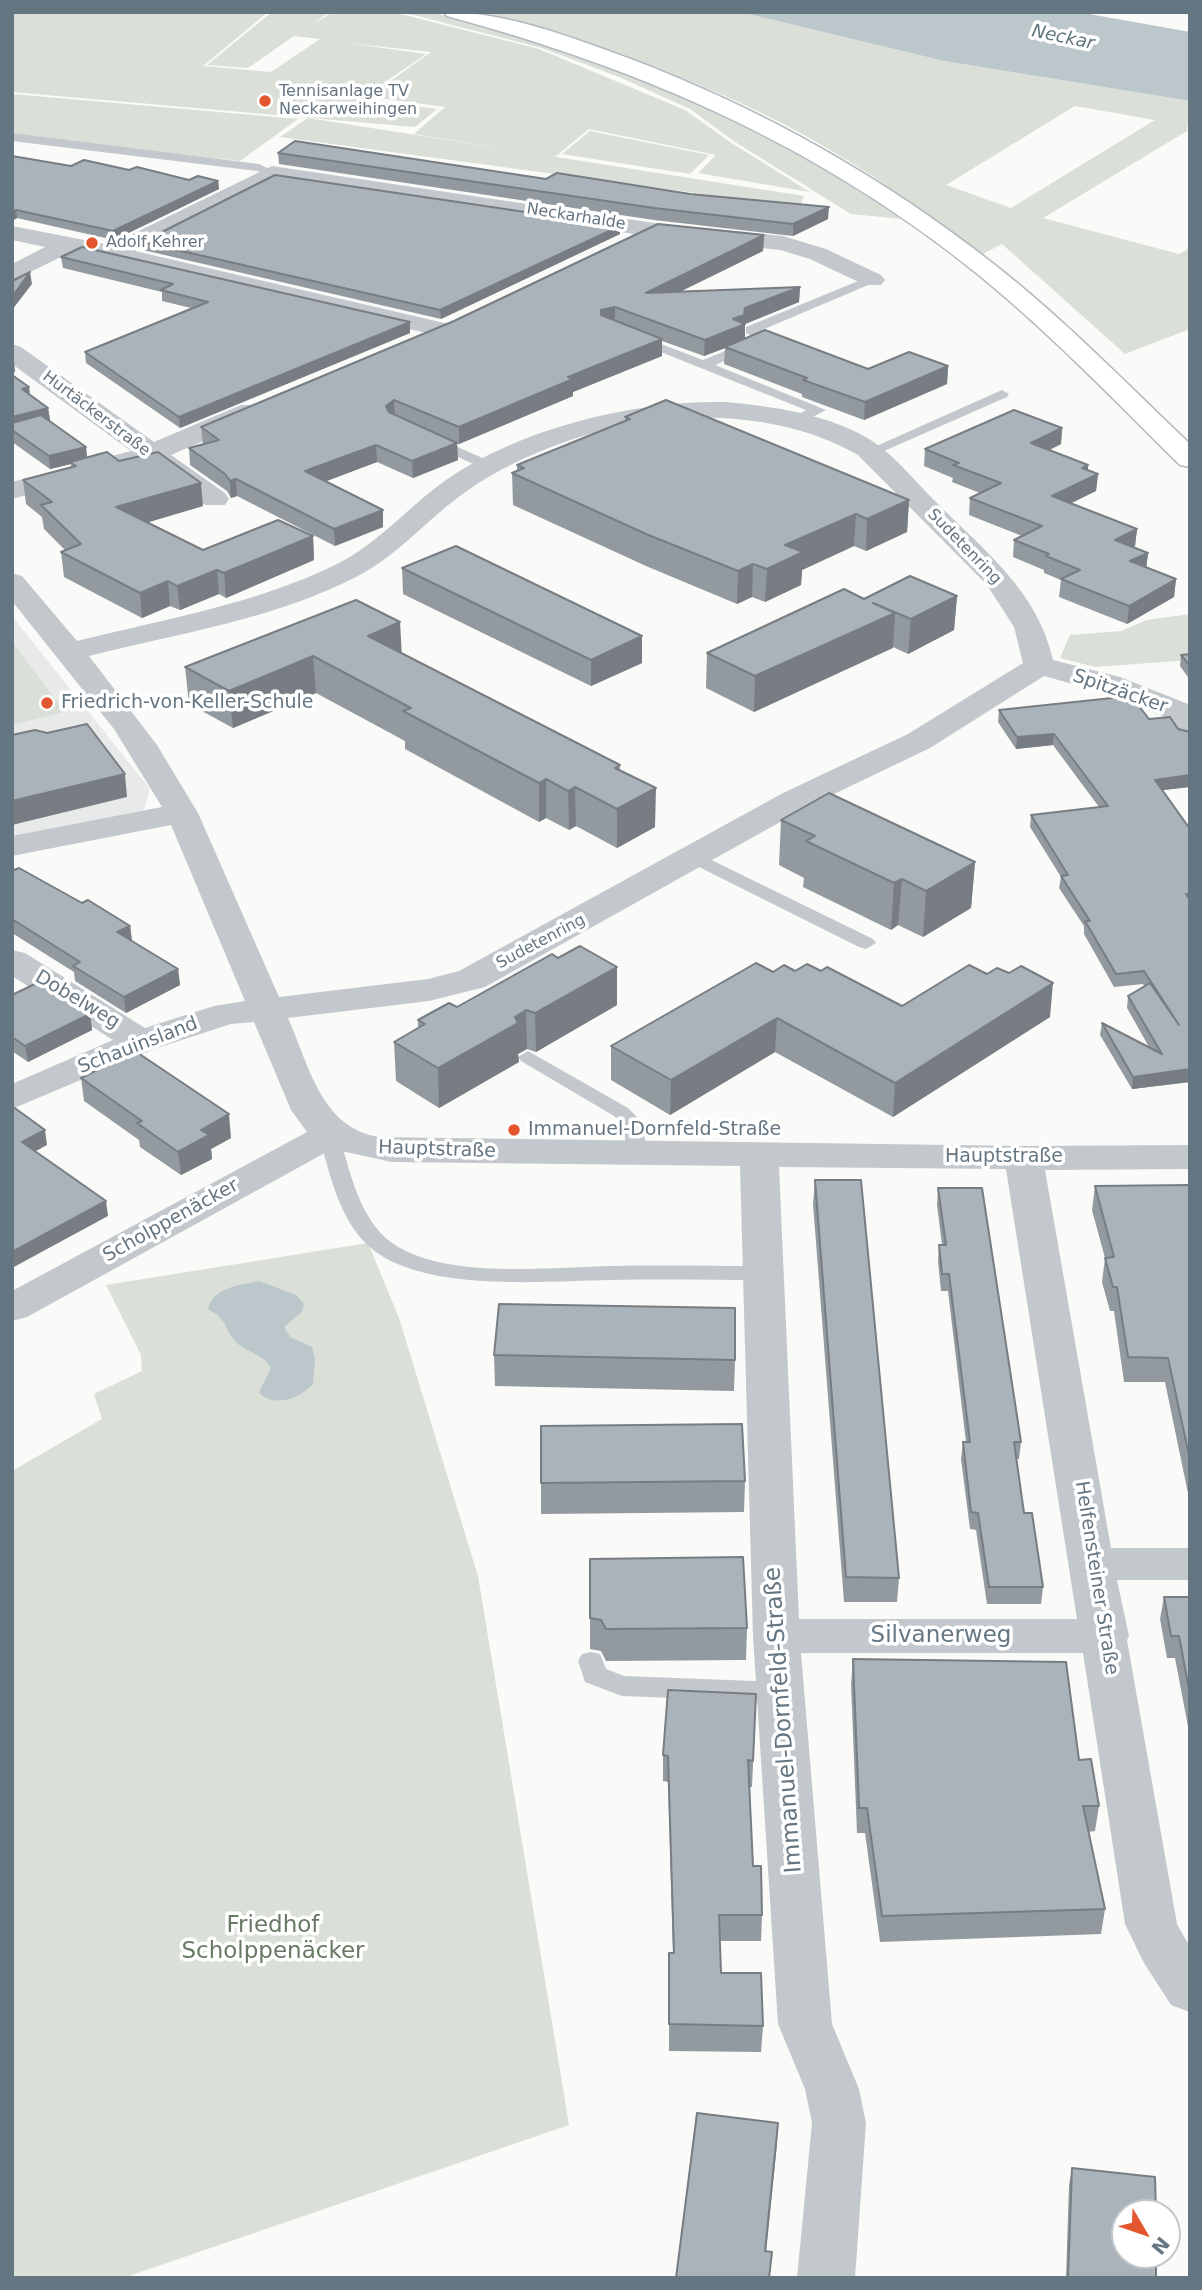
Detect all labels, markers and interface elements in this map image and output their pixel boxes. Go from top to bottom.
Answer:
water label: Neckar [1030,21,1096,55]
place label: Tennisanlage TV Neckarweihingen [279,82,417,120]
marker: Tennisanlage TV Neckarweihingen [257,93,273,109]
street label: Neckarhalde [525,200,627,234]
place label: Adolf Kehrer [106,233,204,253]
marker: Adolf Kehrer [84,235,100,251]
street label: Hurtäckerstraße [38,367,154,461]
street label: Sudetenring [923,505,1005,589]
street label: Spitzäcker [1070,665,1170,719]
place label: Friedrich-von-Keller-Schule [61,692,314,714]
marker: Friedrich-von-Keller-Schule [39,695,55,711]
street label: Sudetenring [493,911,589,973]
street label: Dobelweg [31,966,123,1034]
street label: Schauinsland [75,1013,201,1079]
place label: Immanuel-Dornfeld-Straße [528,1119,781,1141]
marker: Immanuel-Dornfeld-Straße [506,1122,522,1138]
street label: Hauptstraße [378,1137,496,1163]
street label: Hauptstraße [945,1146,1063,1168]
street label: Scholppenäcker [99,1174,243,1268]
street label: Helfensteiner Straße [1069,1479,1123,1677]
street label: Immanuel-Dornfeld-Straße [760,1566,808,1874]
street label: Silvanerweg [871,1622,1011,1650]
park label: Friedhof Scholppenäcker [181,1912,365,1966]
north arrow [1111,2199,1181,2269]
text: N [1147,2233,1174,2259]

